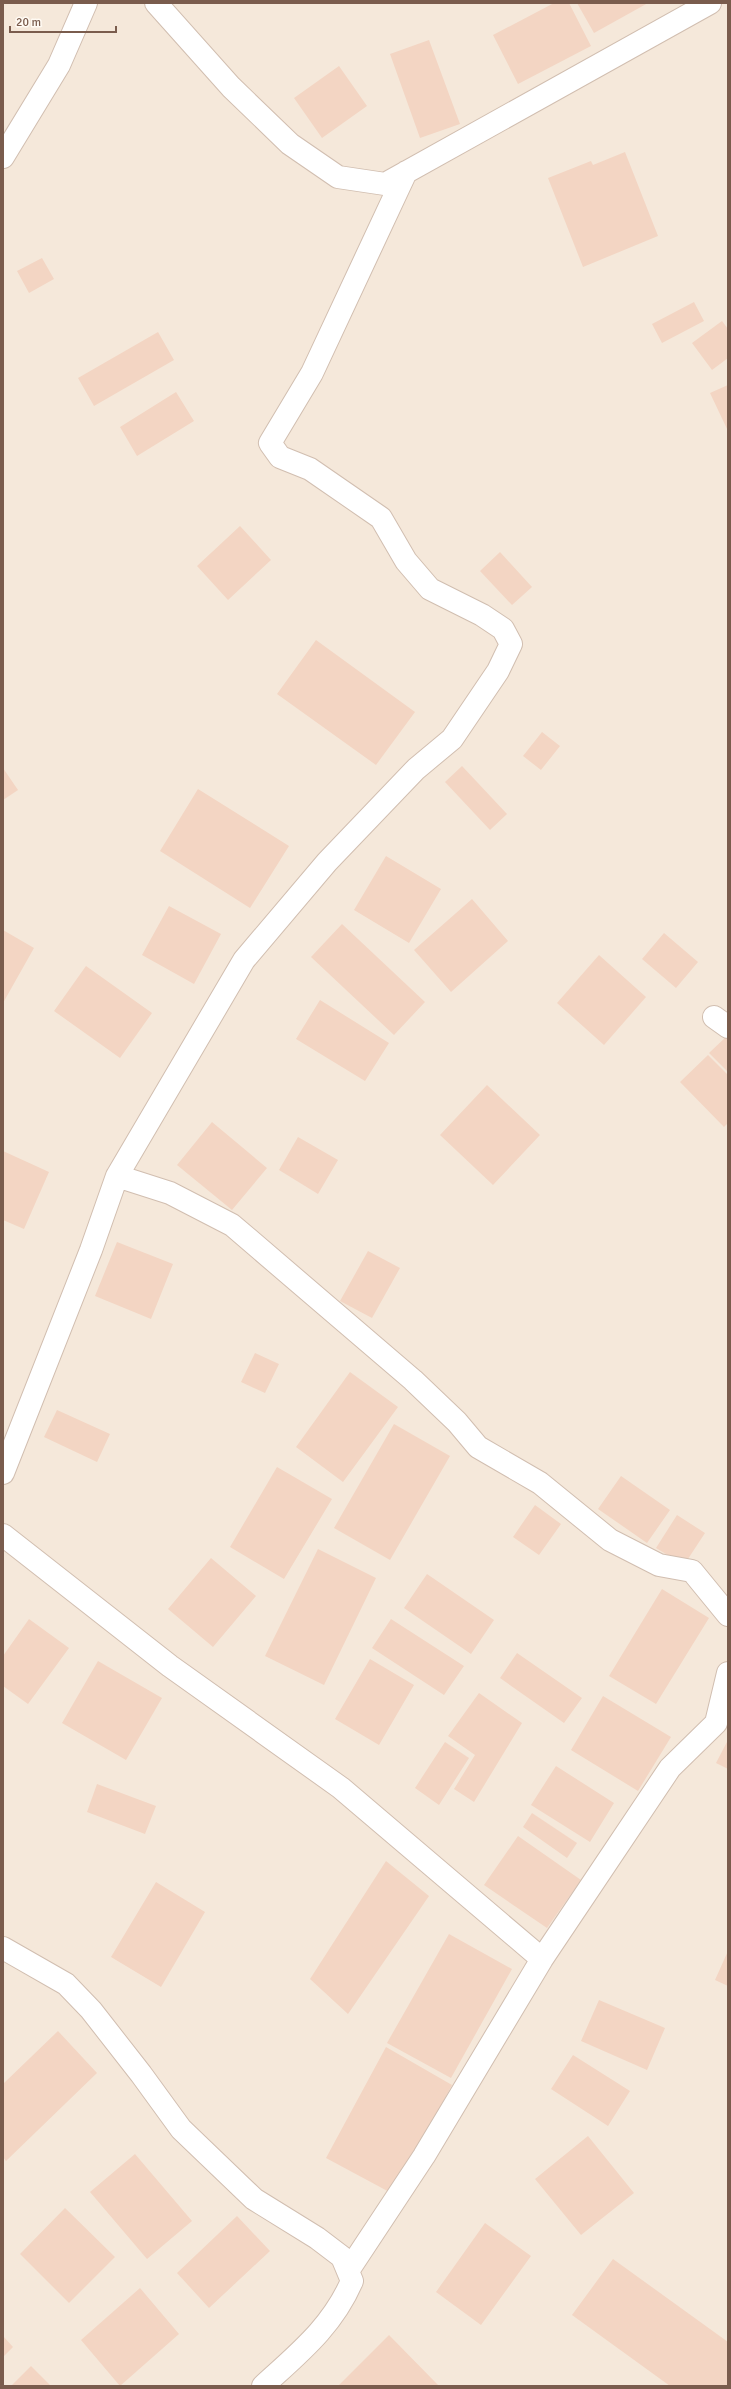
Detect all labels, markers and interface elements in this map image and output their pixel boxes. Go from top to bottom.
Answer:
scale bar [10,8,116,34]
text: 20 m [16,15,41,30]

